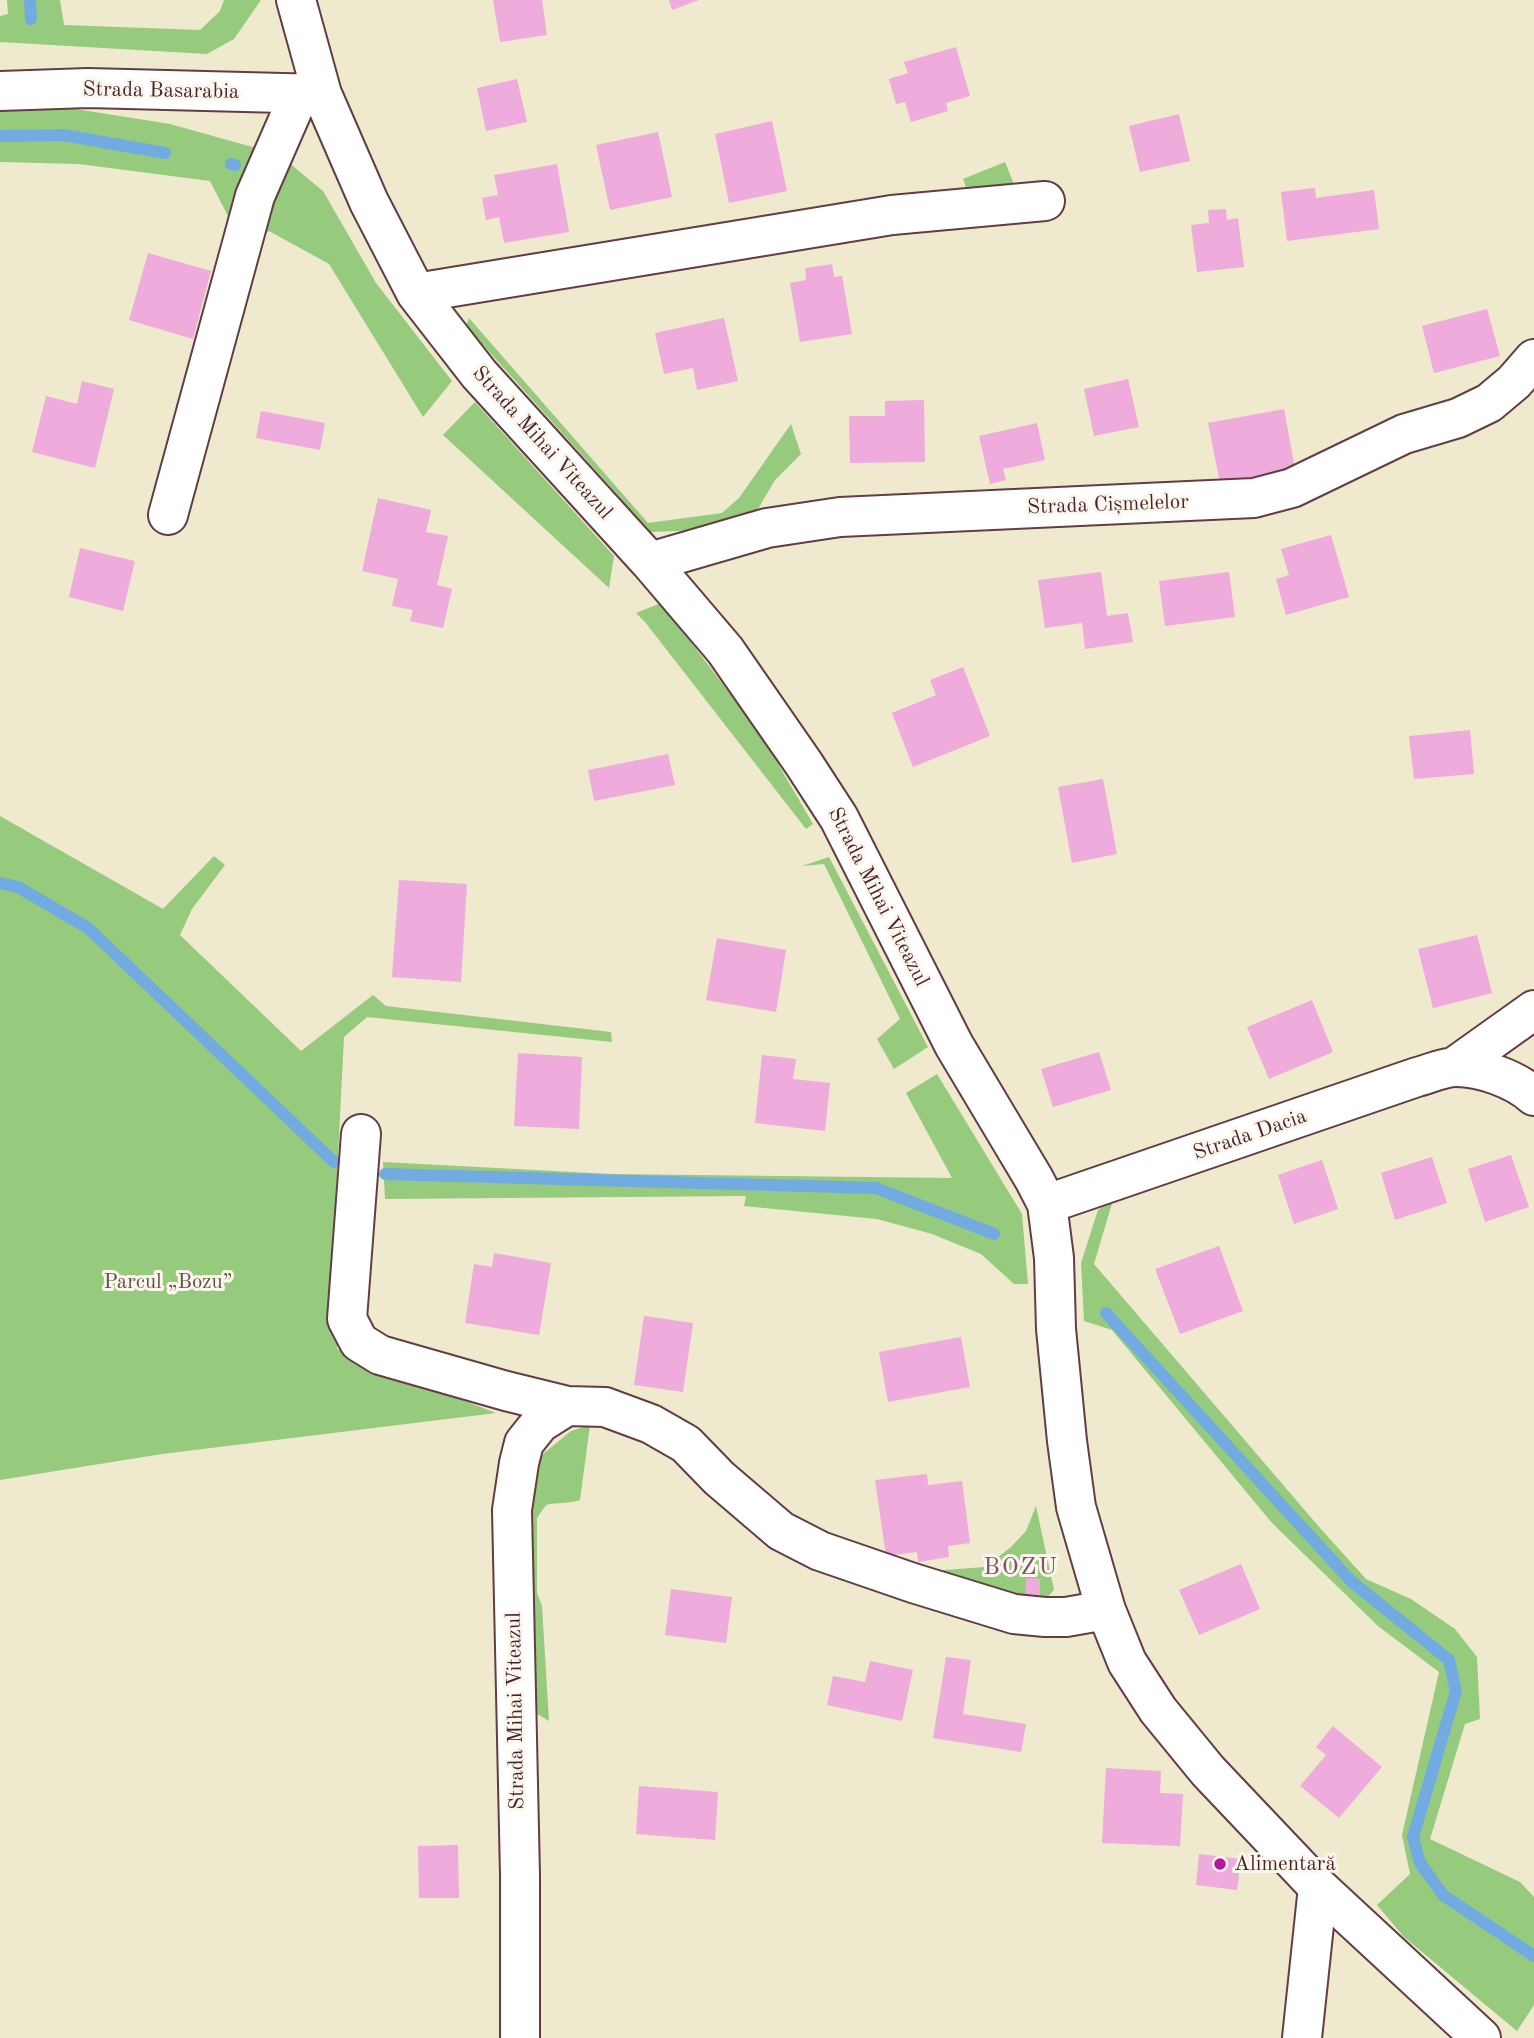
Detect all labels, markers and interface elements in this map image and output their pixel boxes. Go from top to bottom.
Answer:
street label: Strada Basarabia [82,77,240,105]
street label: Strada Mihai Viteazul [467,361,617,525]
street label: Strada Cișmelelor [1027,490,1189,520]
street label: Strada Mihai Viteazul [822,803,934,991]
street label: Strada Dacia [1190,1104,1310,1166]
park label: Parcul „Bozu” [103,1269,233,1295]
district label: BOZU [984,1554,1058,1582]
street label: Strada Mihai Viteazul [502,1612,530,1810]
place label: Alimentară [1234,1851,1336,1877]
marker: Alimentară [1212,1856,1228,1872]

